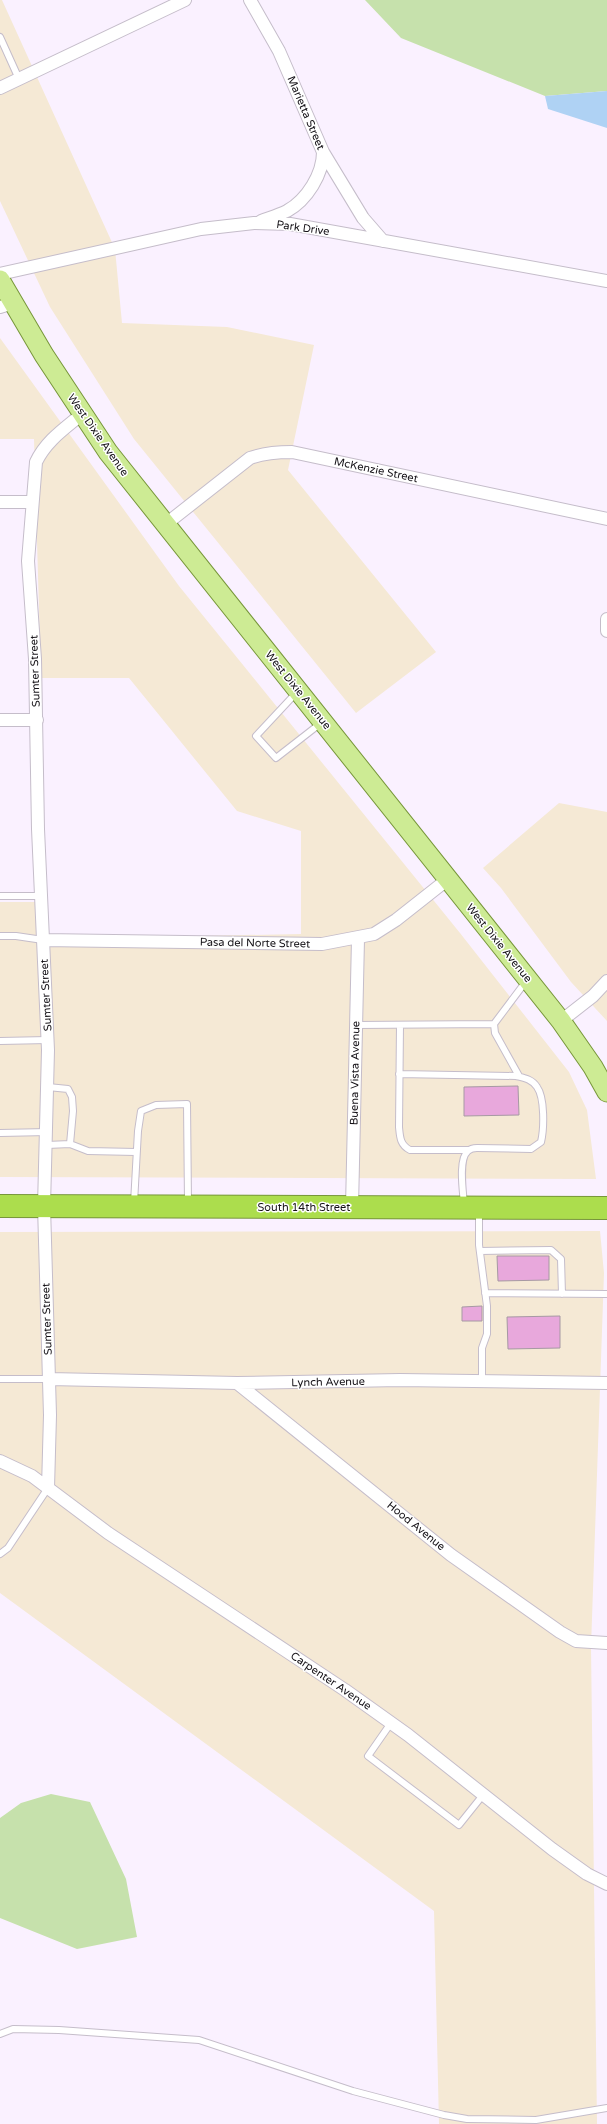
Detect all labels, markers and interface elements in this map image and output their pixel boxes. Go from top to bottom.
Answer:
street label: Marietta Street [285,74,327,152]
street label: Park Drive [276,218,330,238]
street label: West Dixie Avenue [65,391,131,479]
street label: McKenzie Street [333,455,419,485]
street label: Sumter Street [27,635,43,707]
street label: West Dixie Avenue [262,648,334,732]
street label: West Dixie Avenue [463,901,535,985]
street label: Pasa del Norte Street [200,936,310,950]
street label: Sumter Street [38,959,54,1031]
street label: Buena Vista Avenue [348,1021,362,1125]
street label: South 14th Street [258,1201,350,1214]
street label: Sumter Street [39,1283,55,1355]
street label: Lynch Avenue [291,1375,365,1389]
street label: Hood Avenue [384,1499,448,1553]
street label: Carpenter Avenue [288,1649,374,1713]

